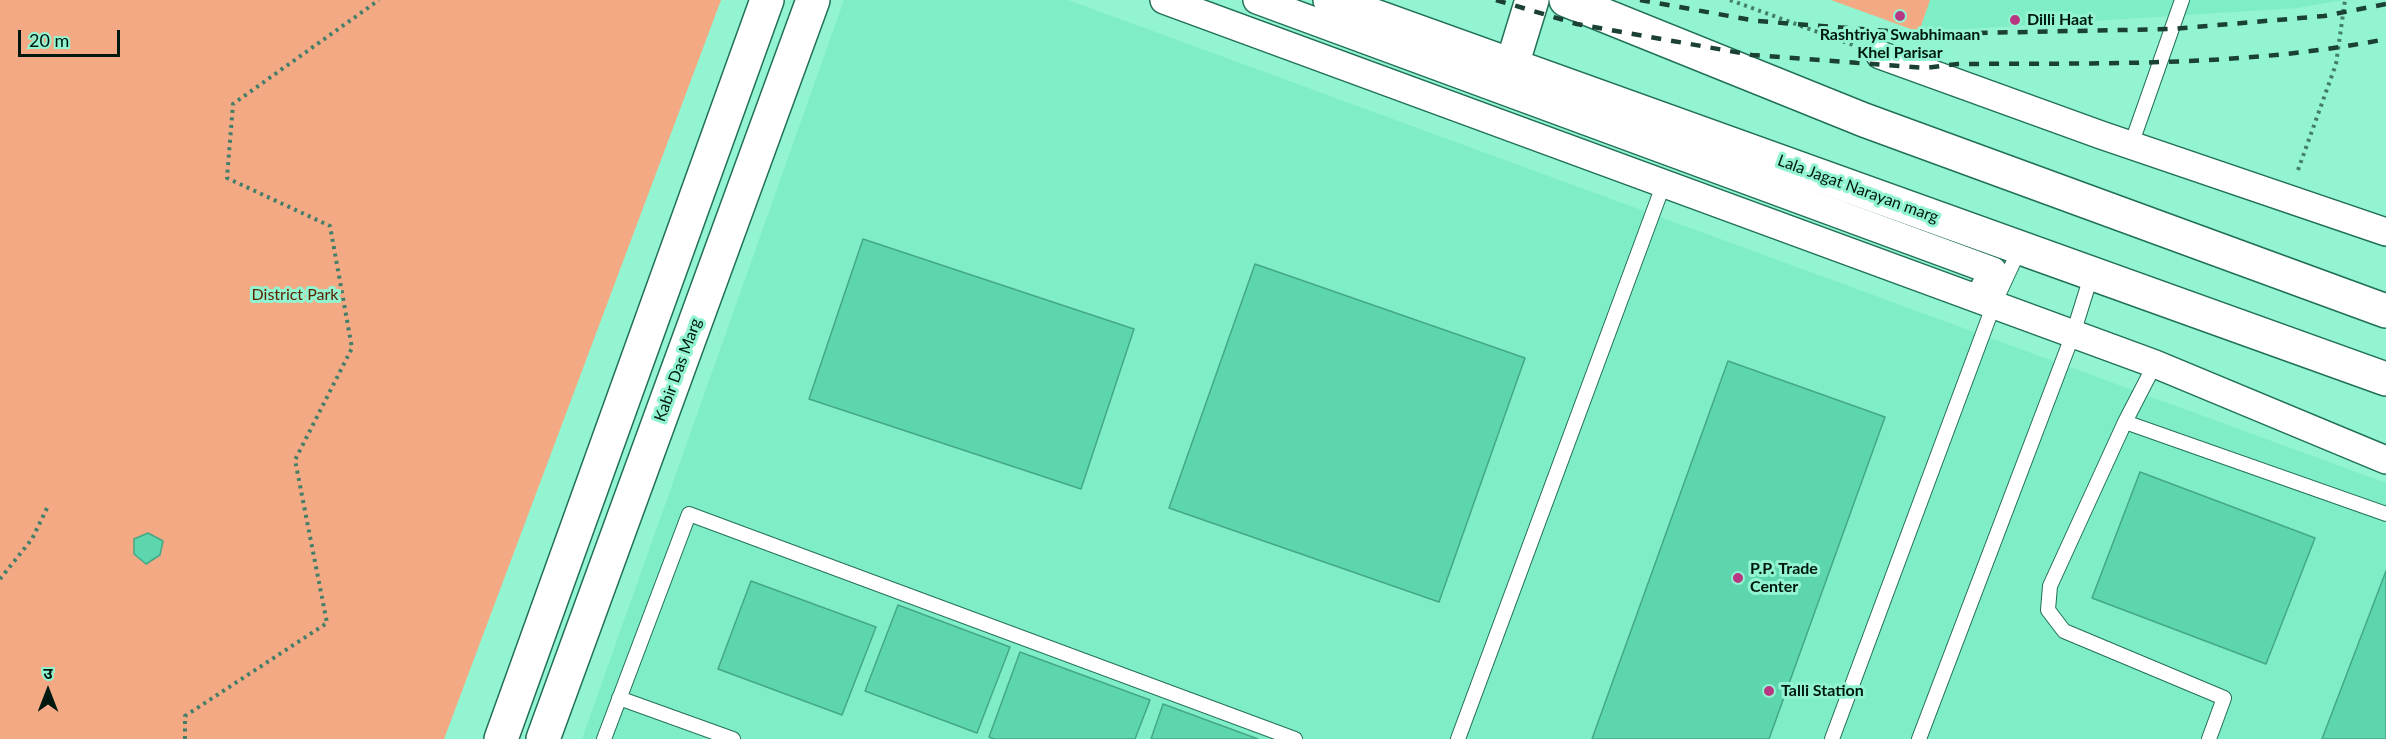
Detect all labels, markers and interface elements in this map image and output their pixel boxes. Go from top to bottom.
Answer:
marker: Rashtriya Swabhimaan Khel Parisar [1893,9,1907,23]
place label: Dilli Haat [2027,10,2093,30]
marker: Dilli Haat [2008,13,2022,27]
scale bar [21,18,123,56]
place label: Rashtriya Swabhimaan Khel Parisar [1820,25,1980,63]
text: 20 m [29,29,69,51]
street label: Lala Jagat Narayan marg [1775,151,1941,227]
park label: District Park [252,285,338,305]
street label: Kabir Das Marg [650,316,706,424]
place label: P.P. Trade Center [1750,559,1818,597]
marker: P.P. Trade Center [1731,571,1745,585]
north arrow [18,661,78,721]
text: उ [43,663,53,682]
place label: Talli Station [1781,681,1864,701]
marker: Talli Station [1762,684,1776,698]

